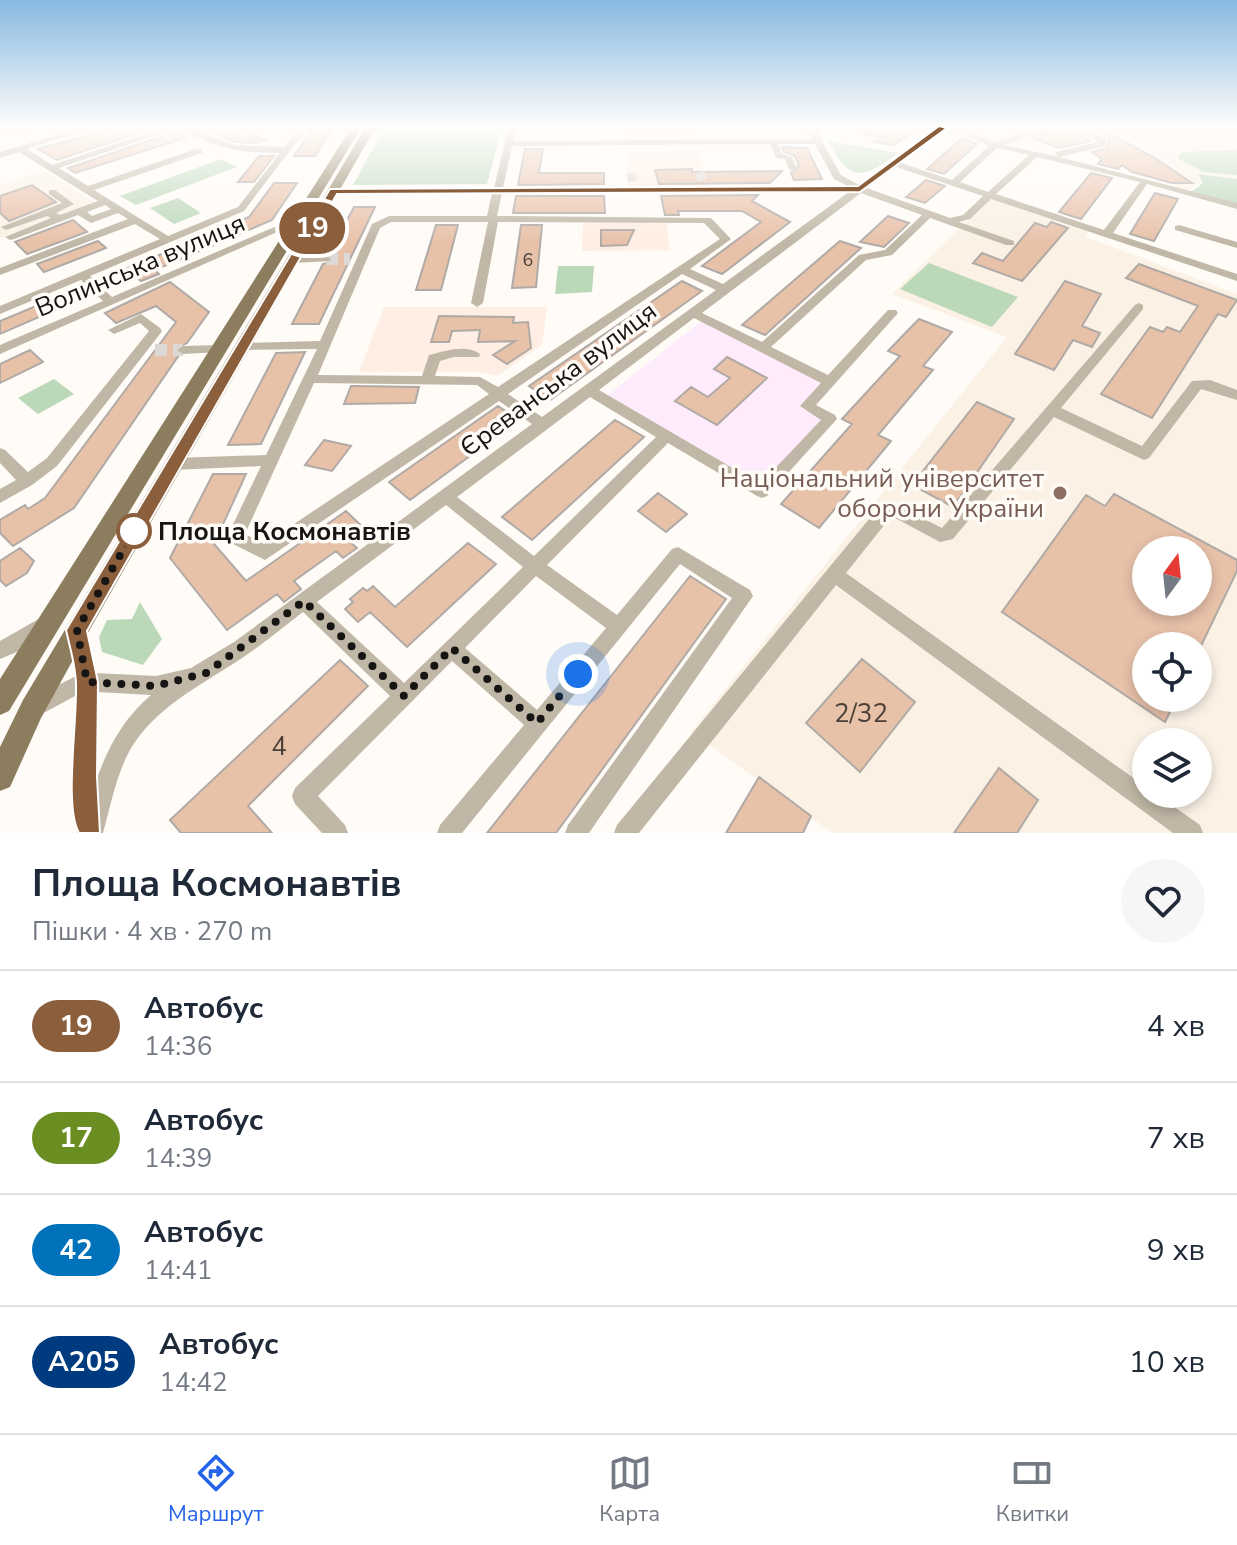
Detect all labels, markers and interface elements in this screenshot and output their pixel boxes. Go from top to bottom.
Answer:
line badge: 19 [276,202,348,254]
street label: Волинська вулиця [30,205,250,325]
text: 19 [295,209,329,247]
house number: 6 [523,248,533,272]
street label: Єреванська вулиця [453,294,664,465]
place label: Національний університет оборони України [720,461,1044,526]
marker: Національний університет оборони України [1051,484,1069,502]
marker: Площа Космонавтів [117,514,151,548]
place label: Площа Космонавтів [158,514,411,549]
north arrow [1132,536,1212,616]
map controls [1132,536,1212,808]
button: locate [1132,632,1212,712]
your location [558,654,598,694]
house number: 2/32 [834,696,888,731]
button: layers [1132,728,1212,808]
house number: 4 [271,729,287,764]
text: Площа Космонавтів [32,858,401,909]
button: heart [1121,859,1205,943]
text: Пішки · 4 хв · 270 m [32,914,272,949]
text: Автобус [144,988,263,1029]
text: 4 хв [1147,1006,1205,1047]
text: 19 [59,1007,93,1045]
text: 14:36 [144,1029,212,1064]
text: Автобус [144,1100,263,1141]
text: 7 хв [1147,1118,1205,1159]
text: 17 [59,1119,93,1157]
text: 14:39 [144,1141,212,1176]
text: Автобус [144,1212,263,1253]
text: 9 хв [1147,1230,1205,1271]
text: 42 [59,1231,93,1269]
text: 14:41 [144,1253,212,1288]
text: Автобус [159,1324,279,1365]
text: 10 хв [1129,1342,1205,1383]
text: А205 [48,1343,119,1381]
text: 14:42 [159,1365,228,1400]
tab: Маршрут [168,1451,264,1529]
tab: Карта [599,1451,660,1529]
tab: Квитки [996,1451,1069,1529]

